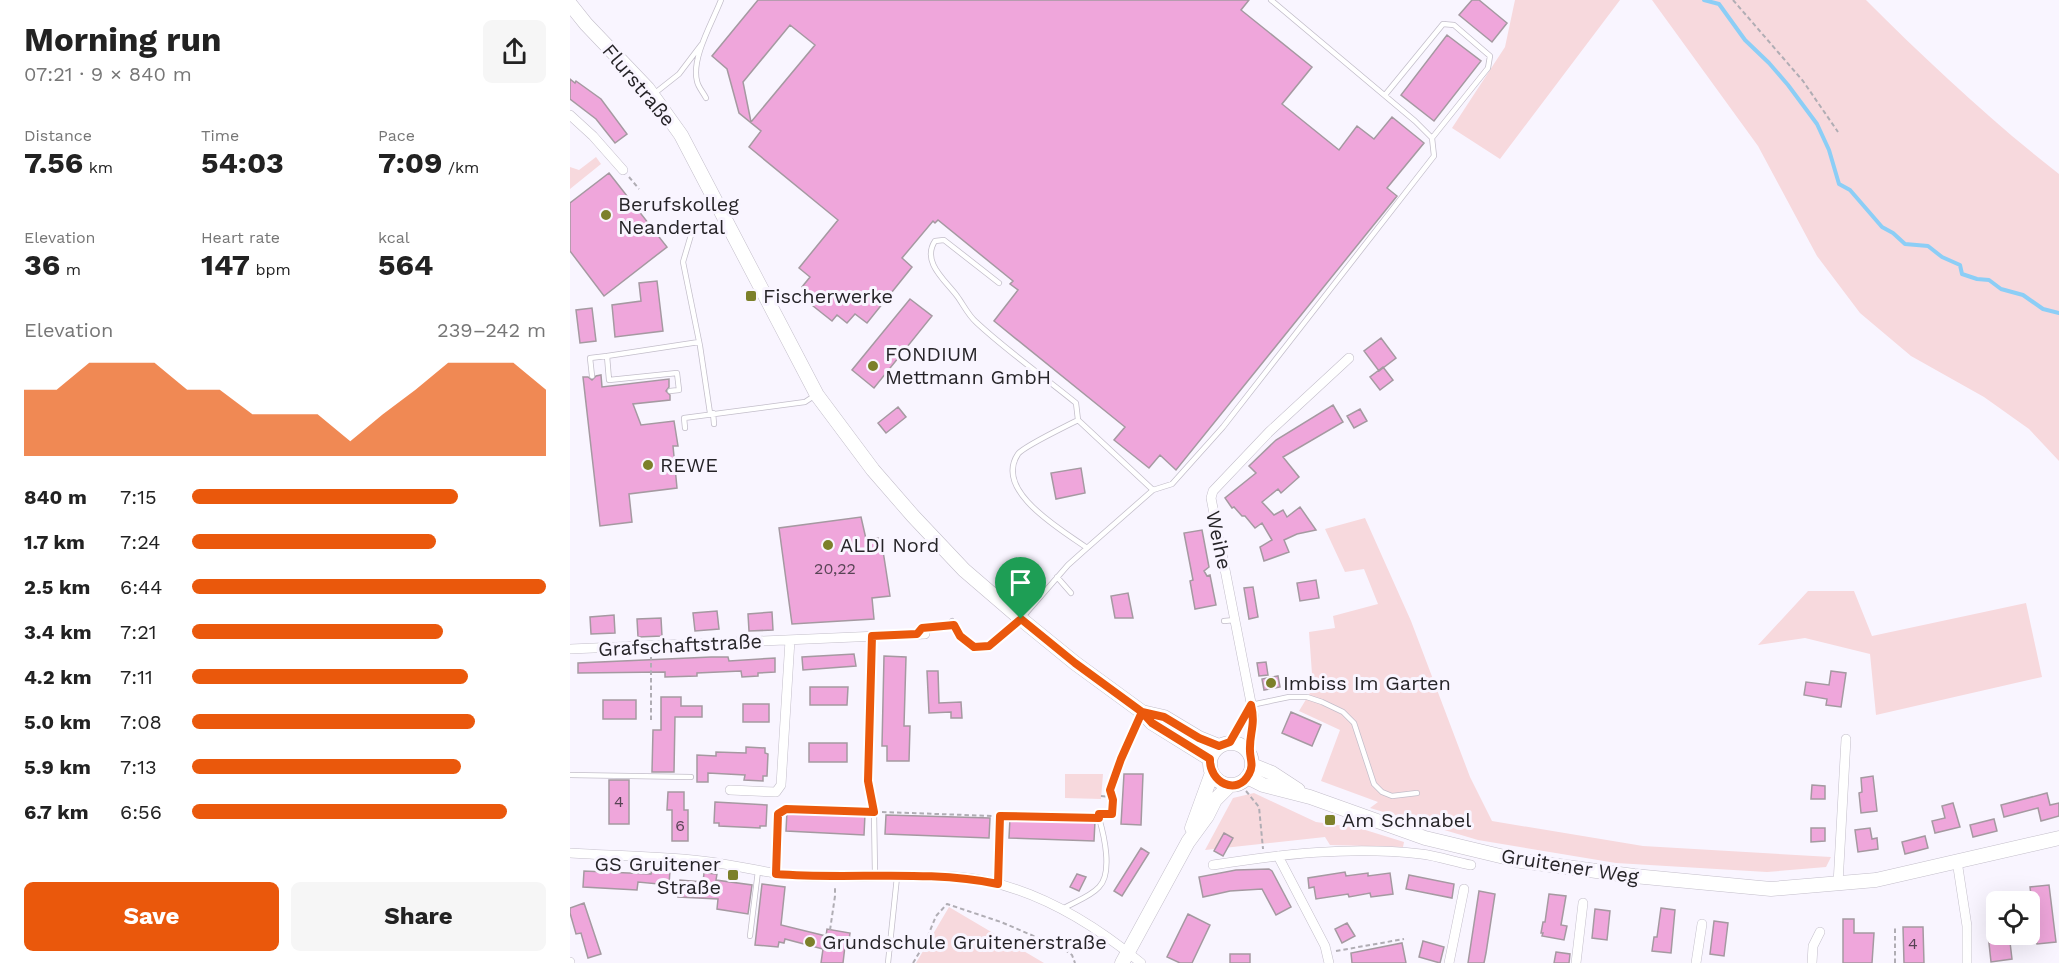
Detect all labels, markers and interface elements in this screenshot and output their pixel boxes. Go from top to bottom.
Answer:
text: Morning run [24,20,221,59]
button: share [483,20,546,83]
street label: Flurstraße [598,39,680,131]
text: 07:21 · 9 × 840 m [24,62,192,86]
text: Distance [24,126,92,145]
text: Time [201,126,239,145]
text: Pace [378,126,415,145]
text: 7.56 [24,145,83,180]
text: 54:03 [201,145,284,180]
text: 7:09 [378,145,443,180]
text: km [83,158,113,177]
text: /km [443,158,479,177]
place label: Berufskolleg Neandertal [618,192,739,239]
marker: Berufskolleg Neandertal [599,208,613,222]
text: Elevation [24,228,95,247]
text: Heart rate [201,228,280,247]
text: kcal [378,228,410,247]
text: 36 [24,247,60,282]
text: 147 [201,247,250,282]
text: 564 [378,247,433,282]
text: m [60,260,81,279]
text: bpm [250,260,291,279]
place label: Fischerwerke [763,284,893,308]
marker: Fischerwerke [744,289,758,303]
text: Elevation [24,318,113,342]
text: 239–242 m [437,318,546,342]
place label: FONDIUM Mettmann GmbH [885,342,1051,389]
marker: FONDIUM Mettmann GmbH [866,359,880,373]
place label: REWE [660,453,718,477]
marker: REWE [641,458,655,472]
text: 840 m [24,485,87,509]
text: 7:15 [120,485,157,509]
street label: Weihe [1201,508,1237,572]
text: 1.7 km [24,530,85,554]
text: 7:24 [120,530,160,554]
place label: ALDI Nord [840,533,939,557]
marker: ALDI Nord [821,538,835,552]
pin [995,557,1046,619]
house number: 20,22 [814,559,856,578]
icon: arrive [1004,566,1037,599]
text: 2.5 km [24,575,90,599]
text: 6:44 [120,575,163,599]
text: 3.4 km [24,620,91,644]
text: 7:21 [120,620,157,644]
street label: Grafschaftstraße [597,629,763,661]
text: 4.2 km [24,665,92,689]
text: 7:11 [120,665,153,689]
place label: Imbiss Im Garten [1283,671,1451,695]
marker: Imbiss Im Garten [1264,676,1278,690]
text: 5.0 km [24,710,91,734]
text: 7:08 [120,710,162,734]
text: 5.9 km [24,755,91,779]
text: 7:13 [120,755,157,779]
house number: 4 [614,792,624,811]
text: 6.7 km [24,800,89,824]
text: 6:56 [120,800,162,824]
place label: Am Schnabel [1342,808,1471,832]
marker: Am Schnabel [1323,813,1337,827]
house number: 6 [675,816,685,835]
street label: Gruitener Weg [1500,843,1641,889]
place label: GS Gruitener Straße [595,852,721,899]
marker: GS Gruitener Straße [726,868,740,882]
button: Save [24,882,279,951]
button: Share [291,882,546,951]
map controls [1986,891,2040,945]
button: locate [1986,891,2040,945]
place label: Grundschule Gruitenerstraße [822,930,1107,954]
house number: 4 [1908,934,1918,953]
marker: Grundschule Gruitenerstraße [803,935,817,949]

